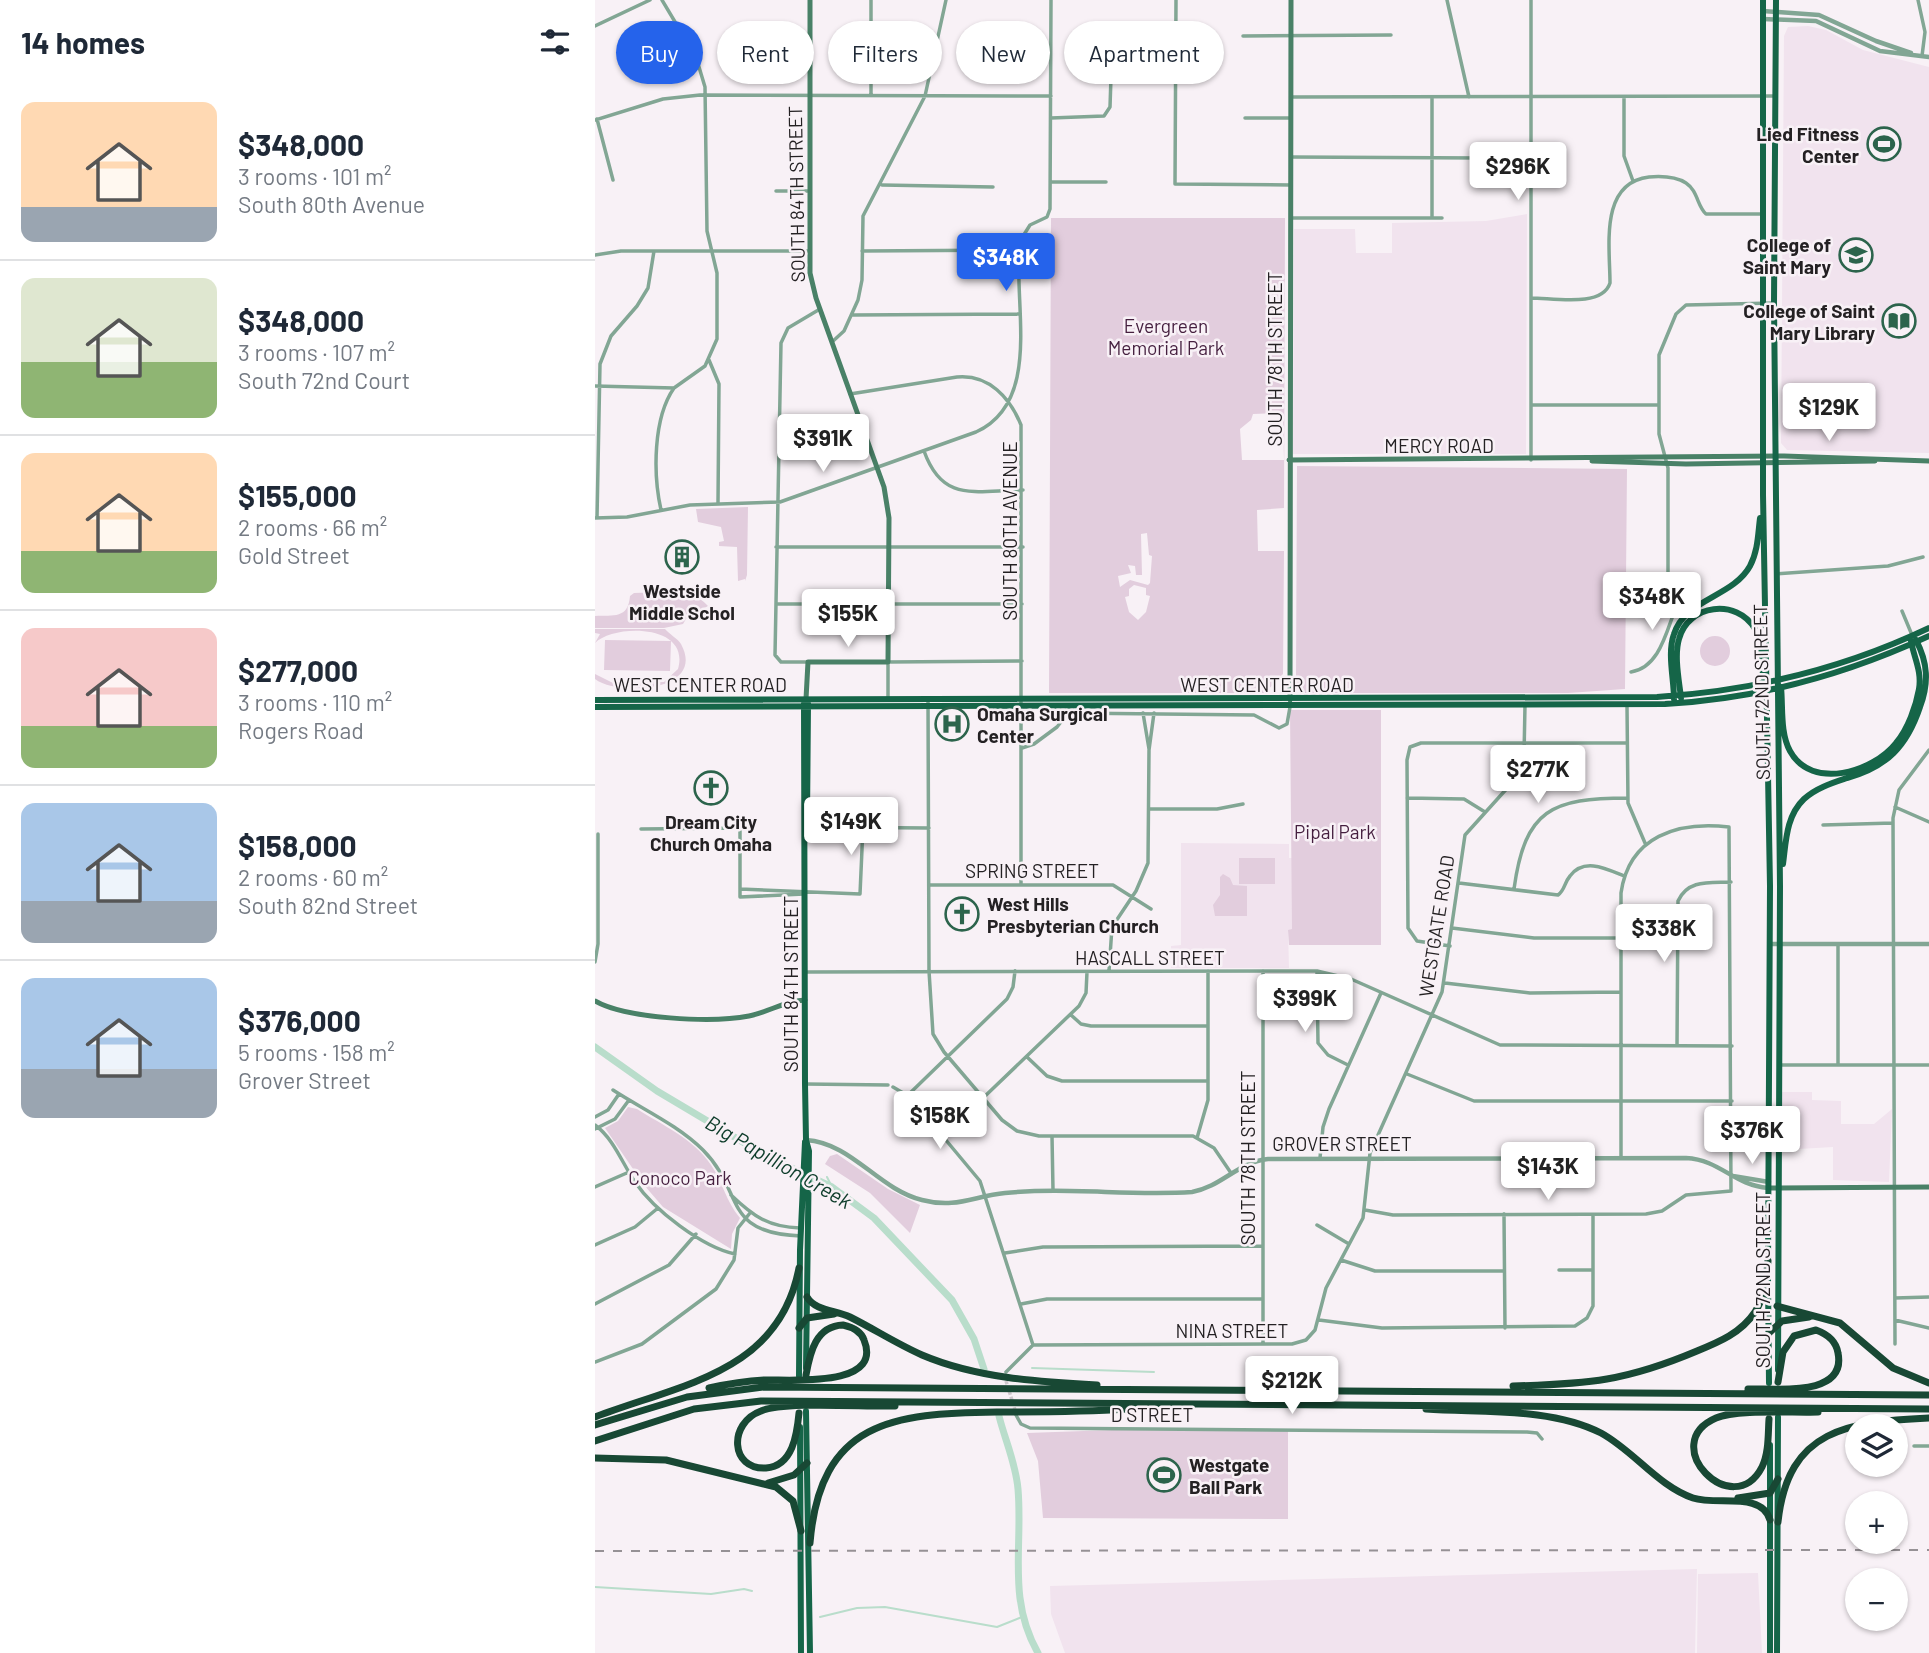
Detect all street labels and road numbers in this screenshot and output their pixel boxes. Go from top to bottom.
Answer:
street label: SOUTH 84TH STREET [783,106,809,282]
street label: SOUTH 78TH STREET [1263,271,1286,447]
street label: MERCY ROAD [1384,434,1494,457]
street label: SOUTH 80TH AVENUE [998,441,1021,621]
street label: SOUTH 72ND STREET [1748,604,1774,780]
street label: WEST CENTER ROAD [613,673,787,696]
street label: WEST CENTER ROAD [1180,673,1354,696]
street label: WESTGATE ROAD [1413,853,1459,999]
street label: SPRING STREET [965,859,1099,882]
street label: SOUTH 84TH STREET [779,896,802,1072]
street label: HASCALL STREET [1075,946,1225,969]
street label: SOUTH 78TH STREET [1236,1070,1259,1246]
street label: GROVER STREET [1272,1132,1412,1155]
street label: SOUTH 72ND STREET [1751,1192,1774,1368]
street label: NINA STREET [1176,1319,1288,1342]
street label: D STREET [1111,1403,1193,1426]

